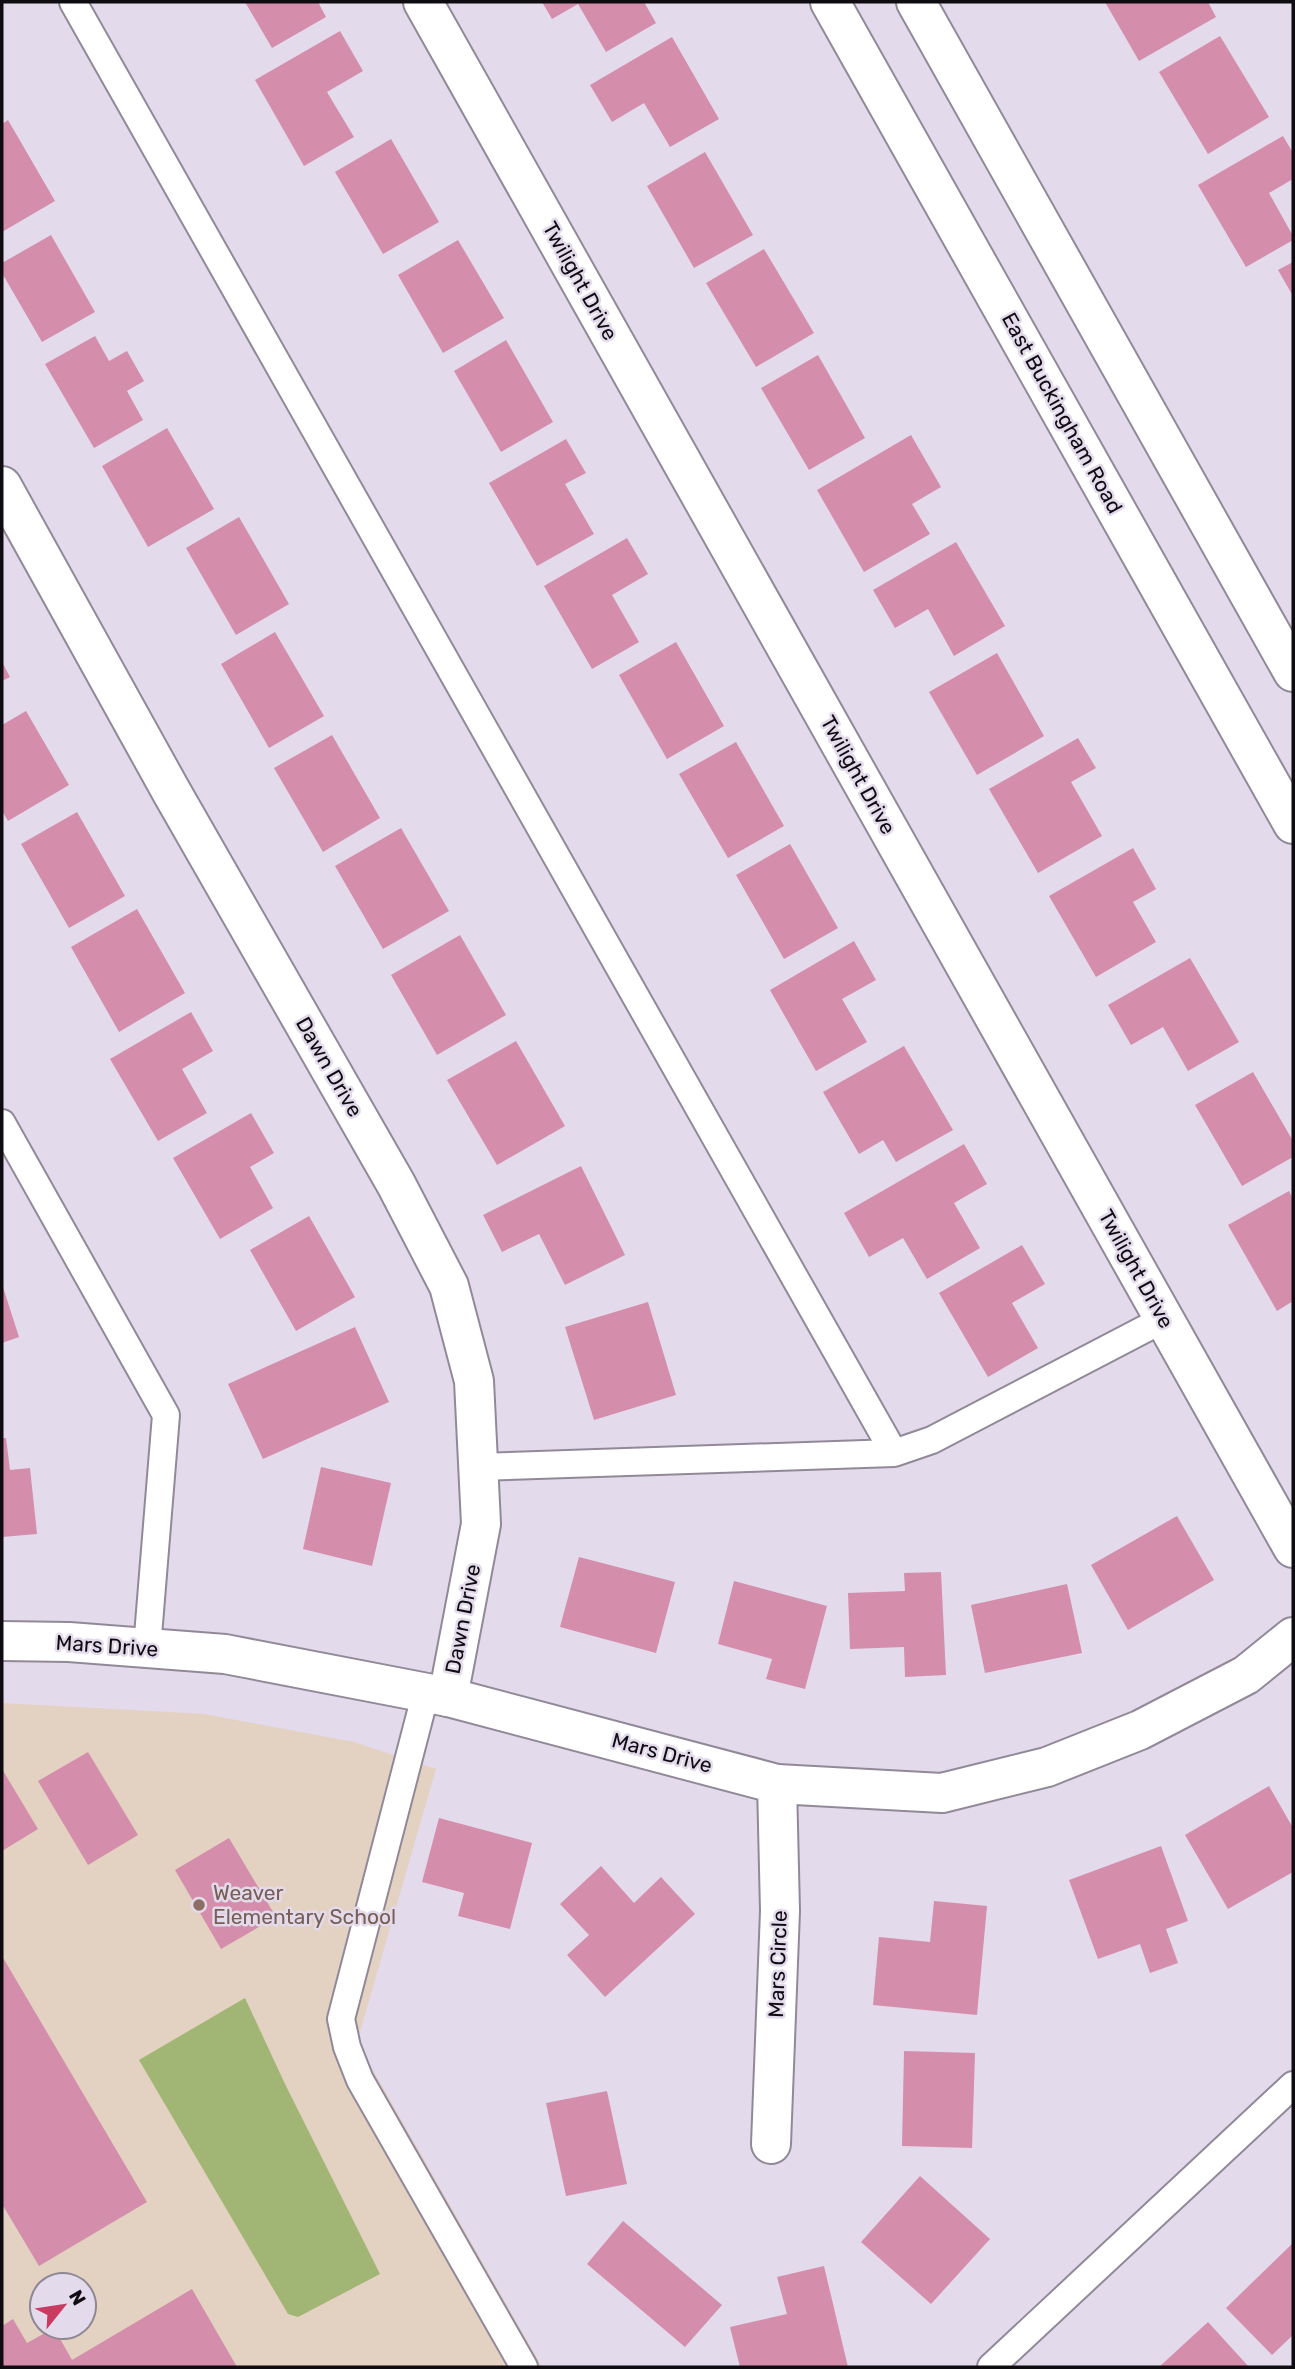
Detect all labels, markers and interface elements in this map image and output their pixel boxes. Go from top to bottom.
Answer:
street label: Twilight Drive [538,217,623,344]
street label: East Buckingham Road [997,308,1128,518]
street label: Twilight Drive [816,711,901,838]
street label: Dawn Drive [291,1012,368,1121]
street label: Twilight Drive [1094,1205,1179,1332]
street label: Dawn Drive [440,1562,485,1676]
street label: Mars Drive [55,1629,159,1662]
street label: Mars Drive [609,1727,715,1778]
place label: Weaver Elementary School [213,1880,396,1929]
marker: Weaver Elementary School [191,1897,207,1913]
street label: Mars Circle [763,1910,792,2018]
north arrow [28,2271,98,2341]
text: N [64,2286,91,2309]

